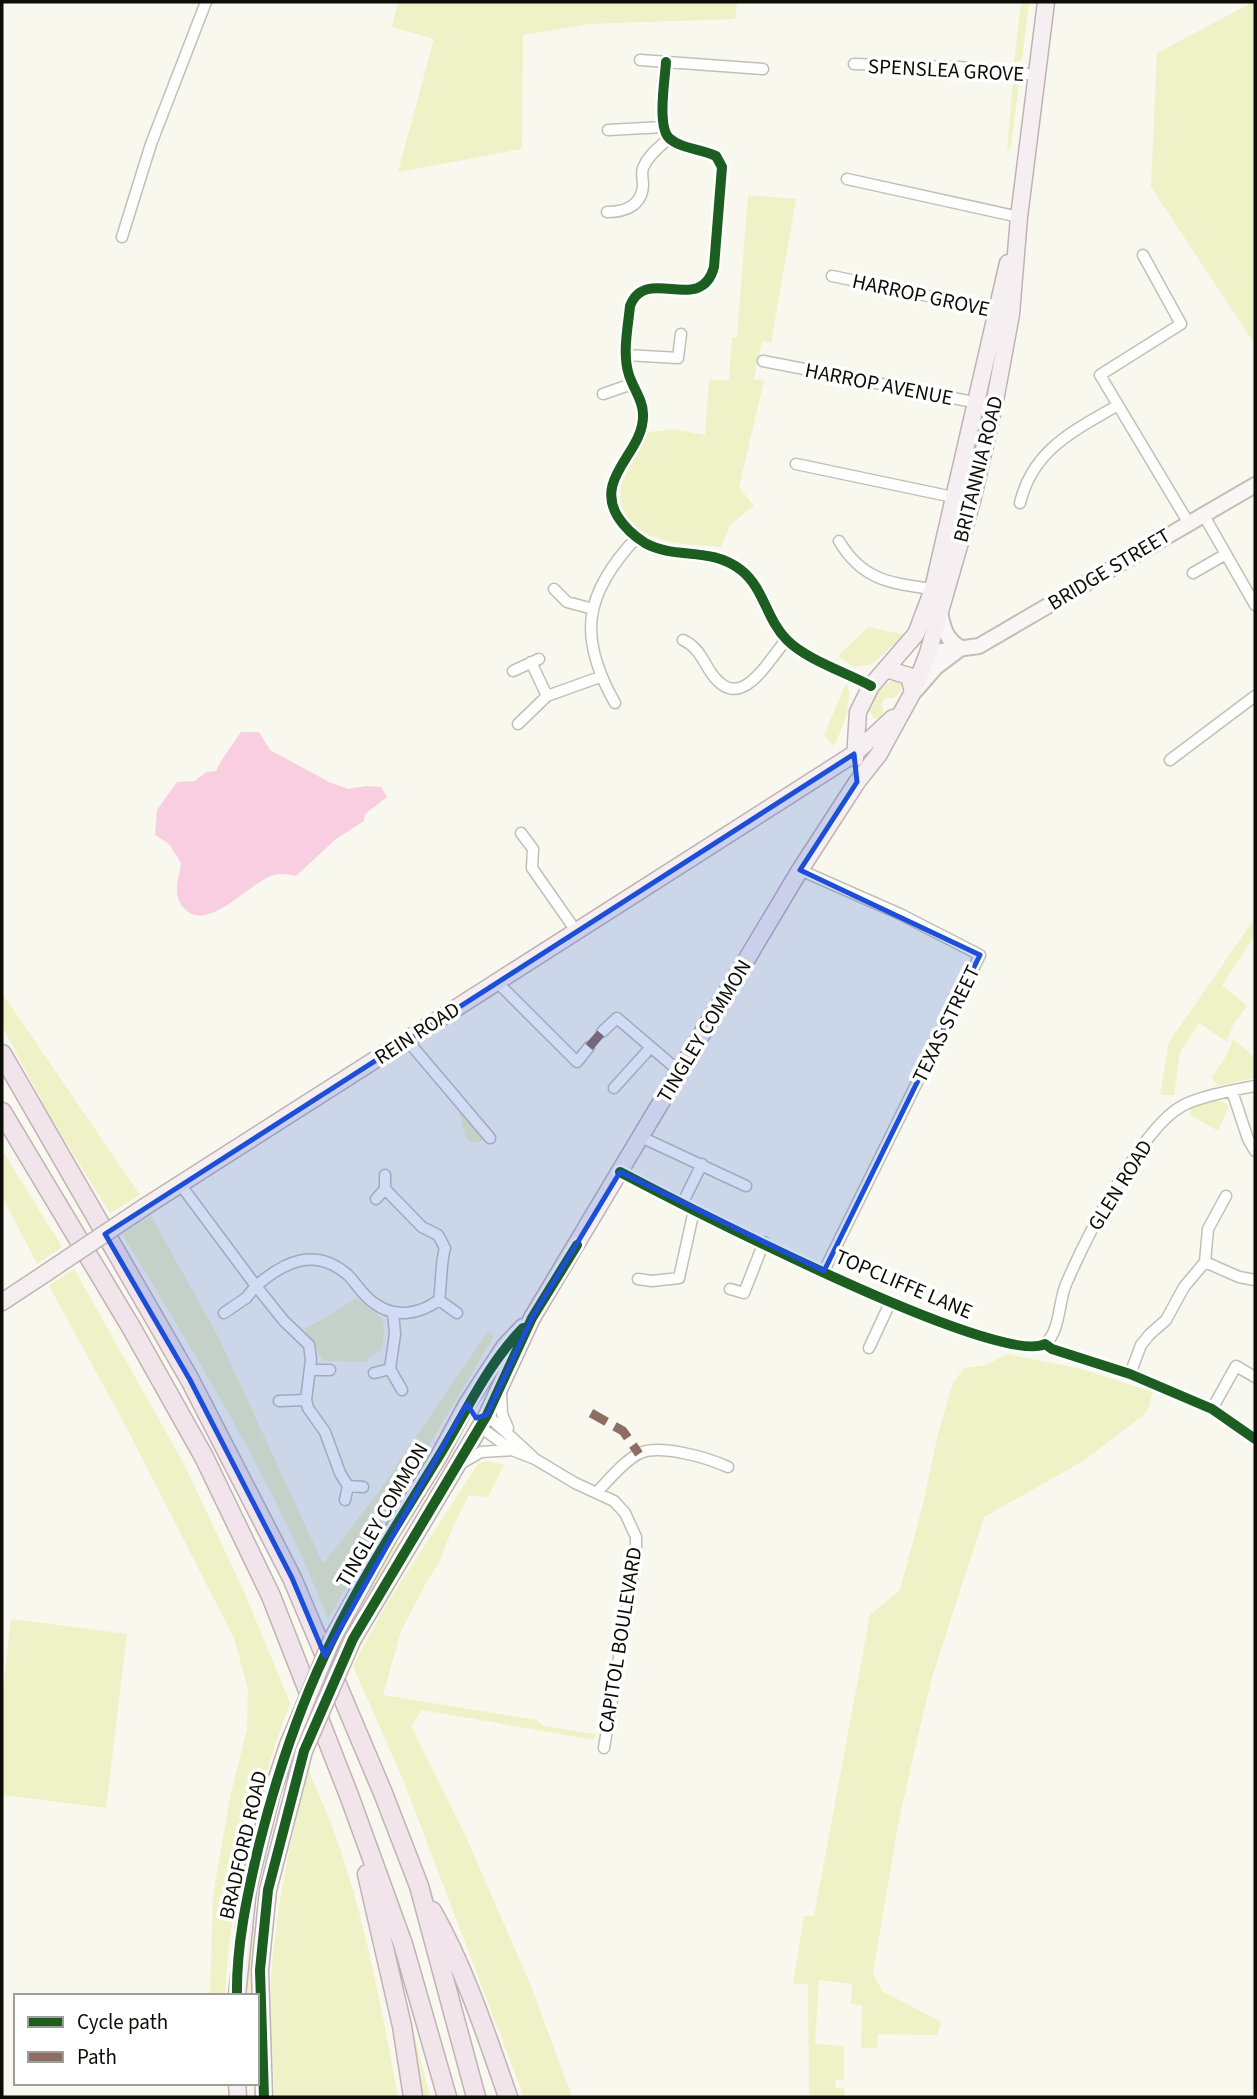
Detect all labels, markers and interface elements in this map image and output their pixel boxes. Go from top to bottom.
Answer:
street label: SPENSLEA GROVE [867,51,1025,89]
street label: HARROP GROVE [850,266,992,324]
street label: HARROP AVENUE [802,355,956,413]
street label: BRITANNIA ROAD [945,393,1011,545]
street label: BRIDGE STREET [1042,521,1176,617]
street label: TINGLEY COMMON [649,954,759,1108]
street label: TEXAS STREET [905,960,987,1088]
street label: REIN ROAD [368,994,466,1072]
street label: GLEN ROAD [1080,1134,1160,1236]
street label: TOPCLIFFE LANE [831,1242,977,1326]
street label: TINGLEY COMMON [328,1437,436,1593]
street label: CAPITOL BOULEVARD [590,1545,650,1735]
street label: BRADFORD ROAD [211,1768,275,1922]
legend [14,1994,259,2085]
text: Cycle path [77,2007,168,2037]
text: Path [77,2042,117,2072]

